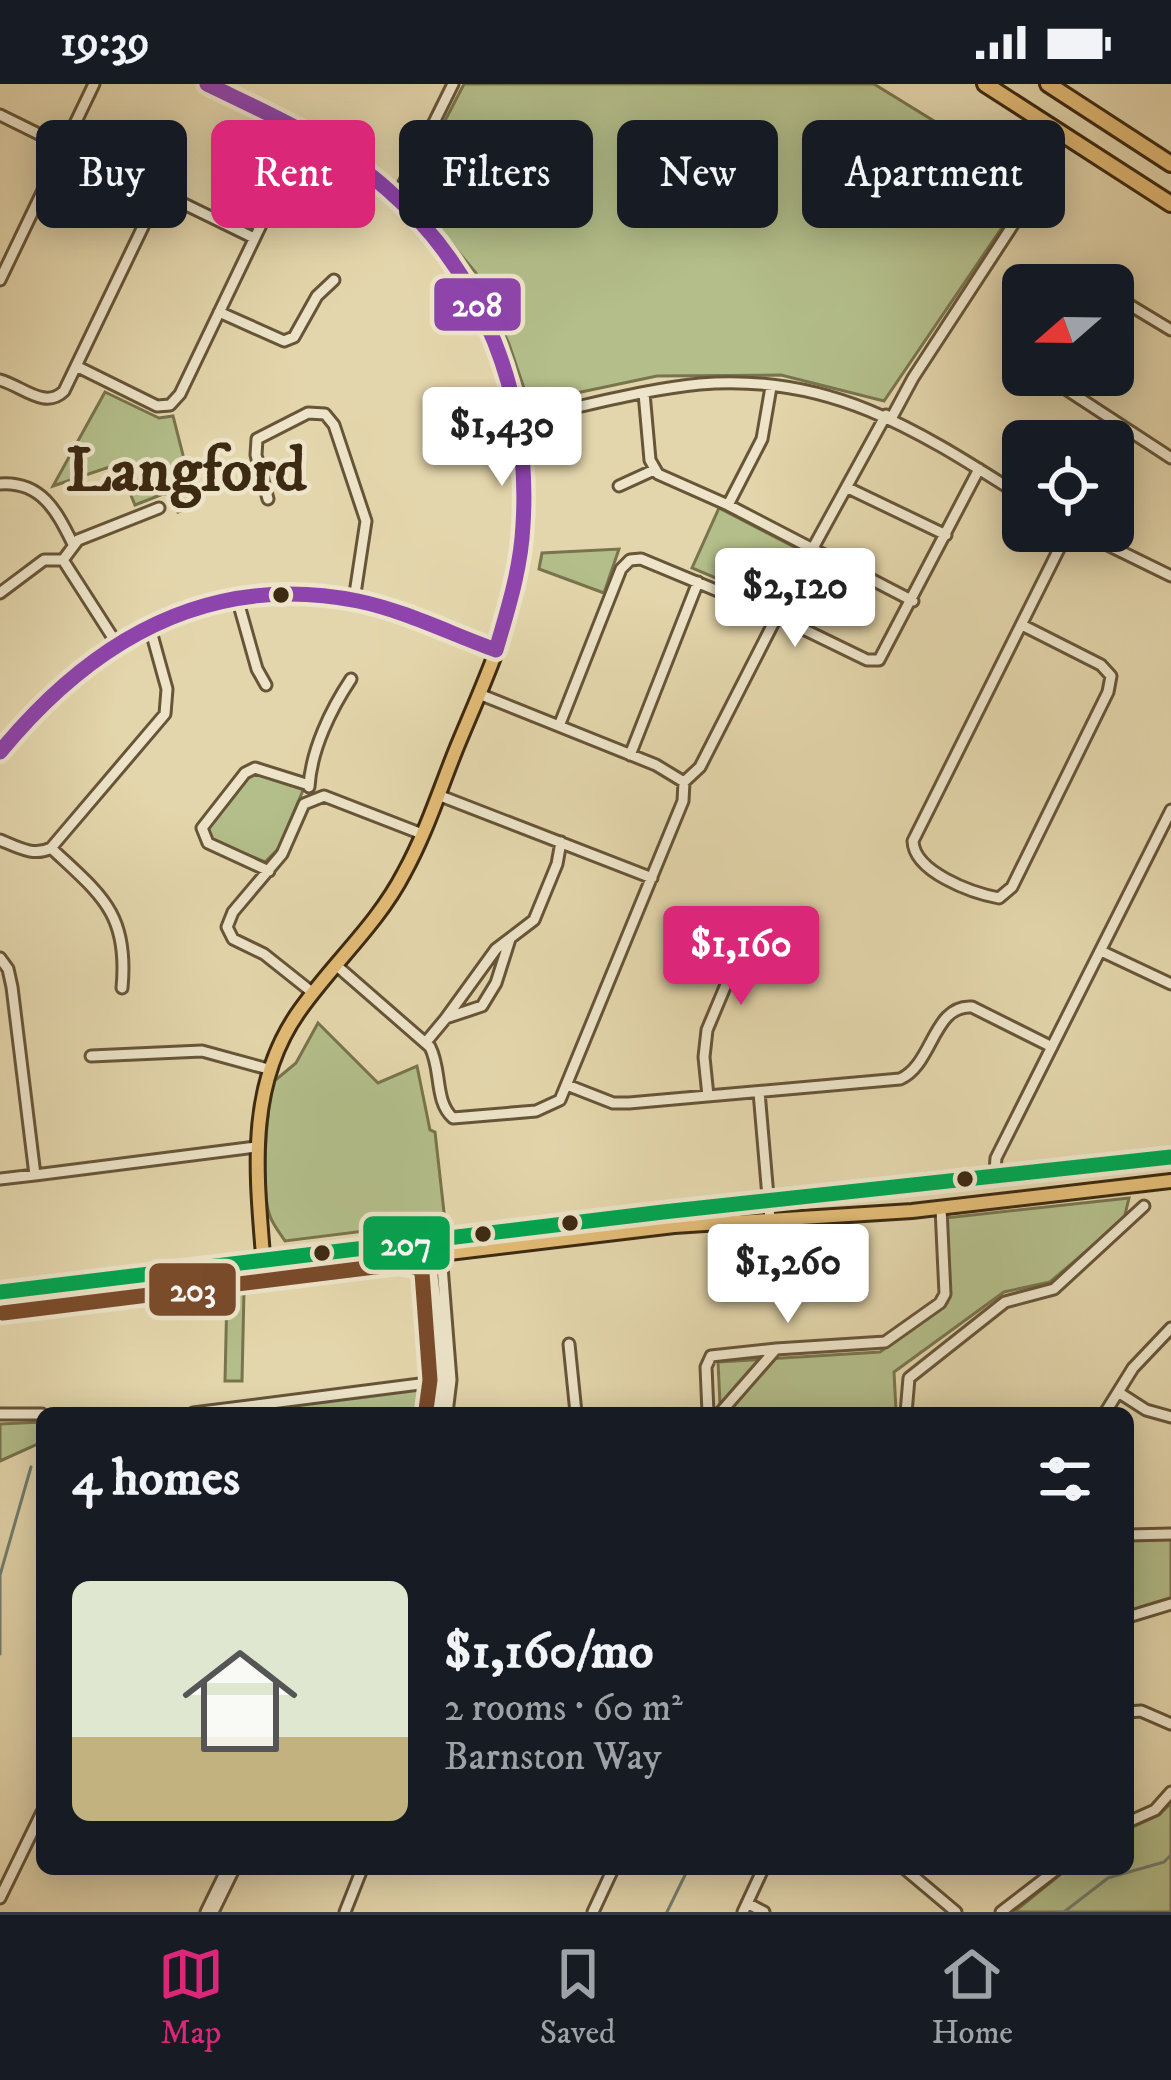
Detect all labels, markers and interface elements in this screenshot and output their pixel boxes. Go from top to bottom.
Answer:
text: 19:39 [60,14,150,70]
chip: Buy [36,120,187,228]
chip: Rent [211,120,375,228]
chip: Filters [399,120,593,228]
chip: New [617,120,778,228]
chip: Apartment [802,120,1065,228]
north arrow [1002,264,1134,396]
map controls [1002,264,1134,552]
line badge: 208 [432,276,523,333]
text: 208 [452,286,502,327]
pin: $1,430 [404,387,600,489]
text: $1,430 [450,401,554,450]
button: locate [1002,420,1134,552]
district label: Langford [66,433,308,511]
pin: $2,120 [697,548,893,650]
text: $2,120 [742,562,848,611]
unlabelled marker [270,584,292,606]
pin: $1,160 [643,906,839,1008]
text: $1,160 [690,920,792,969]
unlabelled marker [954,1168,976,1190]
unlabelled marker [559,1212,581,1234]
line badge: 207 [361,1214,452,1272]
unlabelled marker [472,1223,494,1245]
pin: $1,260 [690,1224,886,1326]
text: 207 [380,1225,432,1266]
text: $1,260 [735,1238,841,1287]
unlabelled marker [311,1242,333,1264]
line badge: 203 [147,1261,238,1318]
text: 203 [170,1271,216,1312]
icon: filters [1032,1446,1098,1512]
text: 4 homes [72,1447,240,1511]
text: $1,160/mo [444,1620,654,1684]
icon: home [168,1629,312,1773]
text: 2 rooms · 60 m² [444,1684,683,1733]
text: Barnston Way [444,1733,662,1782]
tab: Map [158,1941,224,2054]
tab: Saved [540,1941,616,2054]
tab: Home [931,1941,1013,2054]

